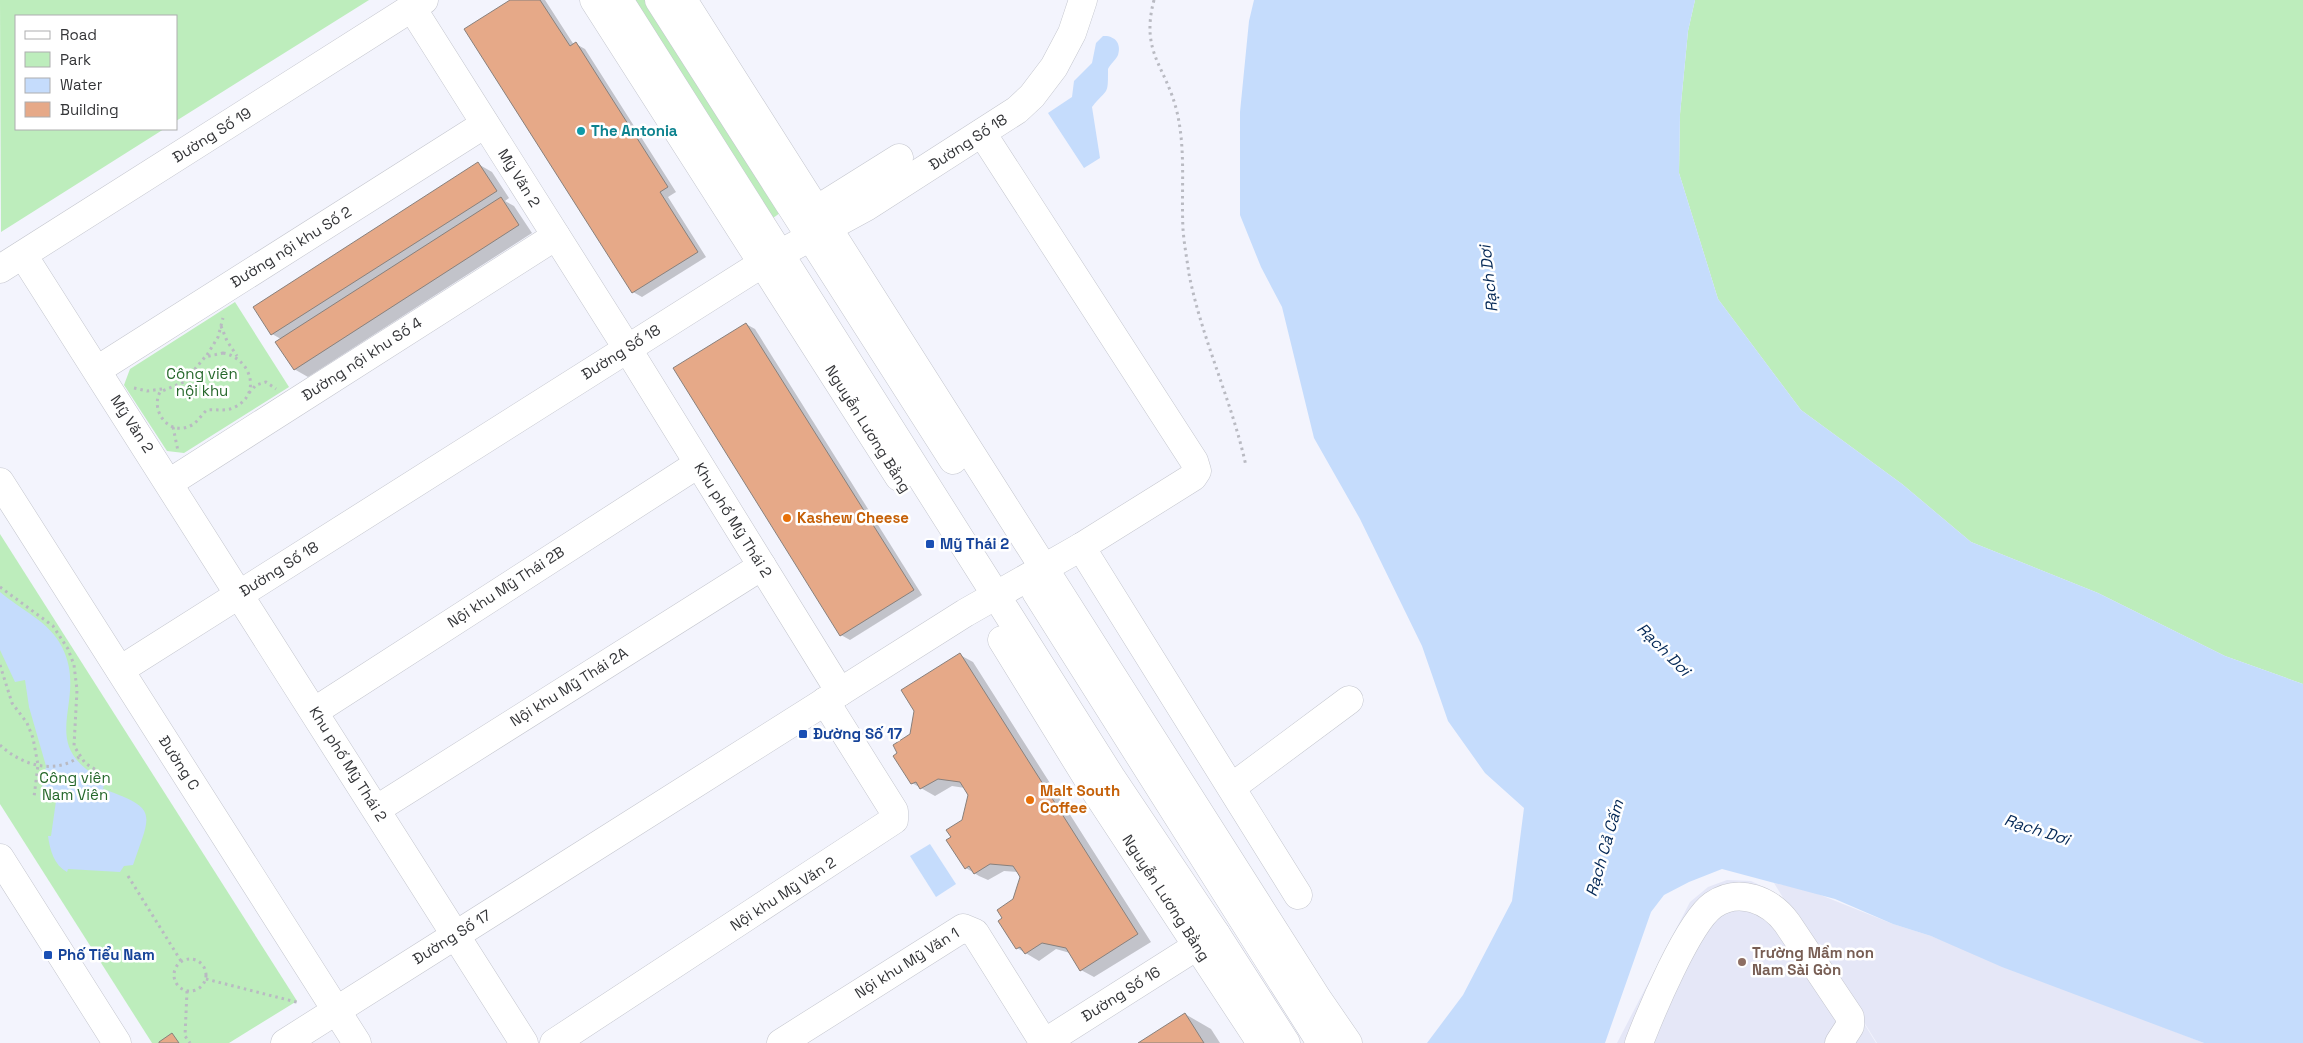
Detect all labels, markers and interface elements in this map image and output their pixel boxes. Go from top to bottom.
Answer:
legend [15,15,178,130]
text: Road [60,25,97,44]
text: Park [60,50,91,69]
text: Water [60,75,103,94]
text: Building [60,100,119,119]
street label: Đường Số 19 [169,103,255,166]
street label: Đường Số 18 [925,109,1010,174]
place label: The Antonia [591,121,678,140]
marker: The Antonia [575,125,587,137]
street label: Mỹ Văn 2 [494,145,545,210]
street label: Đường nội khu Số 2 [227,202,355,291]
water label: Rạch Dơi [1474,242,1502,313]
street label: Đường nội khu Số 4 [298,313,425,405]
street label: Đường Số 18 [578,320,664,383]
street label: Nguyễn Lương Bằng [821,361,915,496]
park label: Công viên nội khu [166,364,238,400]
street label: Mỹ Văn 2 [107,391,158,456]
street label: Khu phố Mỹ Thái 2 [690,459,776,581]
place label: Kashew Cheese [797,508,909,527]
marker: Kashew Cheese [781,512,793,524]
place label: Mỹ Thái 2 [940,534,1009,553]
street label: Đường Số 18 [236,537,322,600]
marker: Mỹ Thái 2 [924,538,936,550]
street label: Nội khu Mỹ Thái 2B [444,542,568,632]
water label: Rạch Dơi [1632,618,1696,682]
street label: Nội khu Mỹ Thái 2A [506,642,632,730]
street label: Khu phố Mỹ Thái 2 [305,703,391,825]
place label: Đường Số 17 [813,724,902,743]
marker: Đường Số 17 [797,728,809,740]
street label: Đường C [155,732,204,794]
park label: Công viên Nam Viên [39,768,111,804]
place label: Malt South Coffee [1040,781,1120,817]
marker: Malt South Coffee [1024,794,1036,806]
water label: Rạch Cả Cấm [1581,796,1629,899]
water label: Rạch Dơi [2002,809,2074,850]
street label: Nguyễn Lương Bằng [1118,831,1214,965]
street label: Nội khu Mỹ Văn 2 [726,852,839,935]
street label: Đường Số 17 [409,905,494,968]
street label: Nội khu Mỹ Văn 1 [851,923,962,1002]
place label: Trường Mầm non Nam Sài Gòn [1752,943,1874,979]
place label: Phố Tiểu Nam [58,945,155,964]
marker: Phố Tiểu Nam [42,949,54,961]
marker: Trường Mầm non Nam Sài Gòn [1736,956,1748,968]
street label: Đường Số 16 [1078,962,1164,1025]

